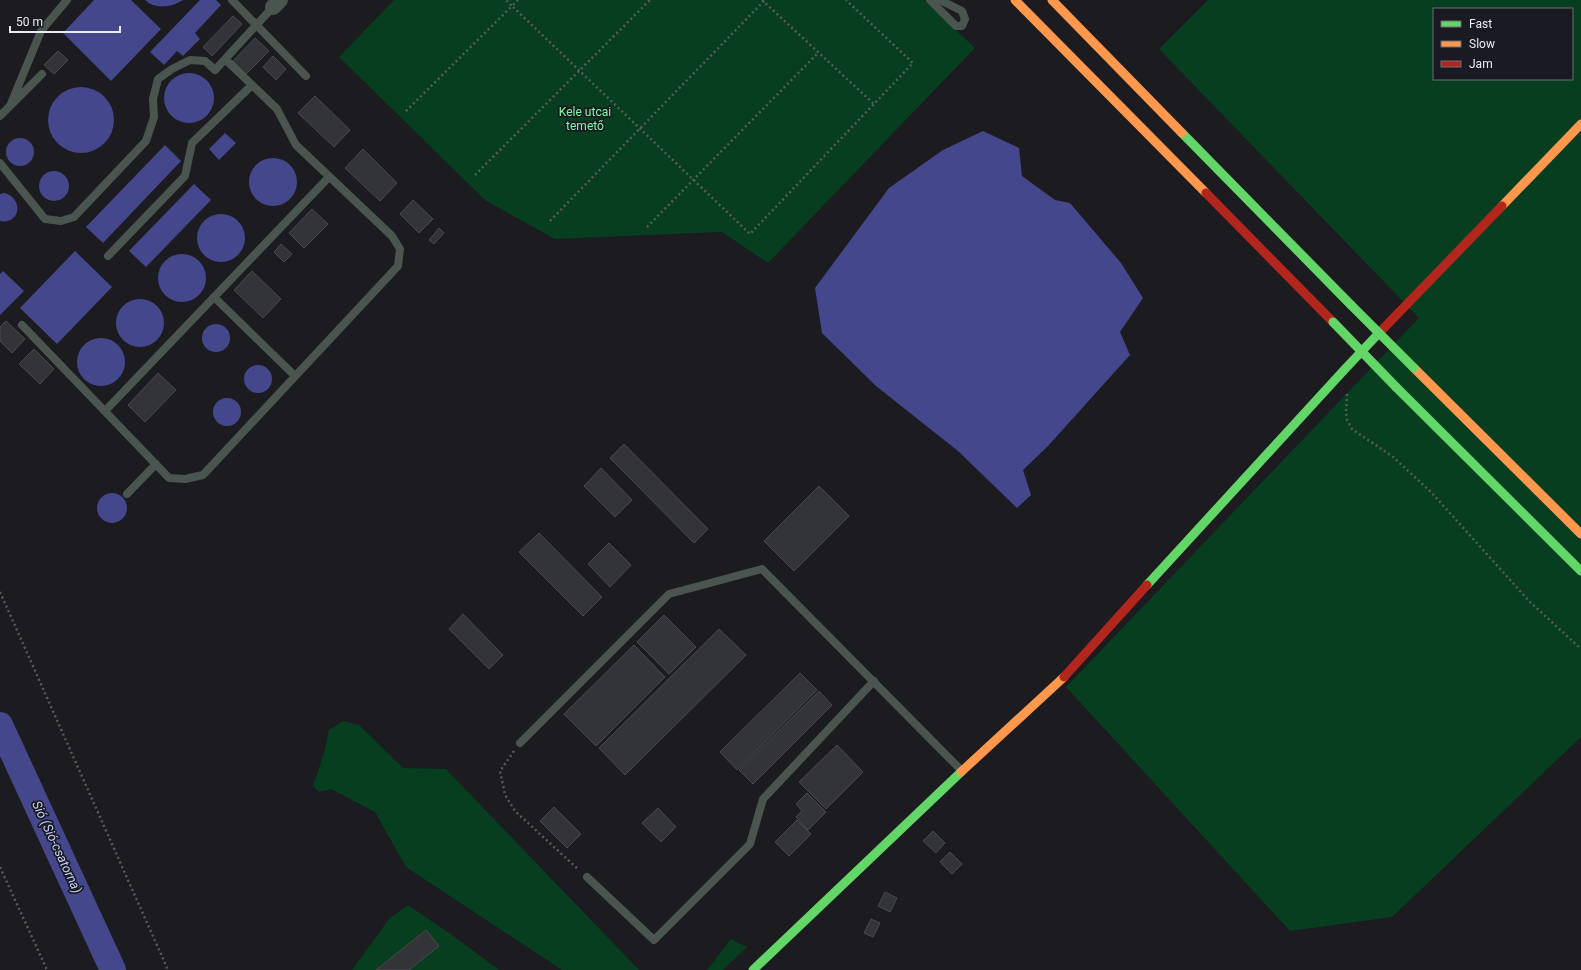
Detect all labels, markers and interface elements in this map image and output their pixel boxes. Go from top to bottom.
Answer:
scale bar [10,8,120,34]
legend [1433,8,1573,80]
text: 50 m [16,15,43,29]
text: Fast [1469,17,1492,31]
text: Slow [1469,37,1495,51]
text: Jam [1469,57,1493,71]
park label: Kele utcai temető [559,105,611,133]
water label: Sió (Sió-csatorna) [29,798,85,896]

